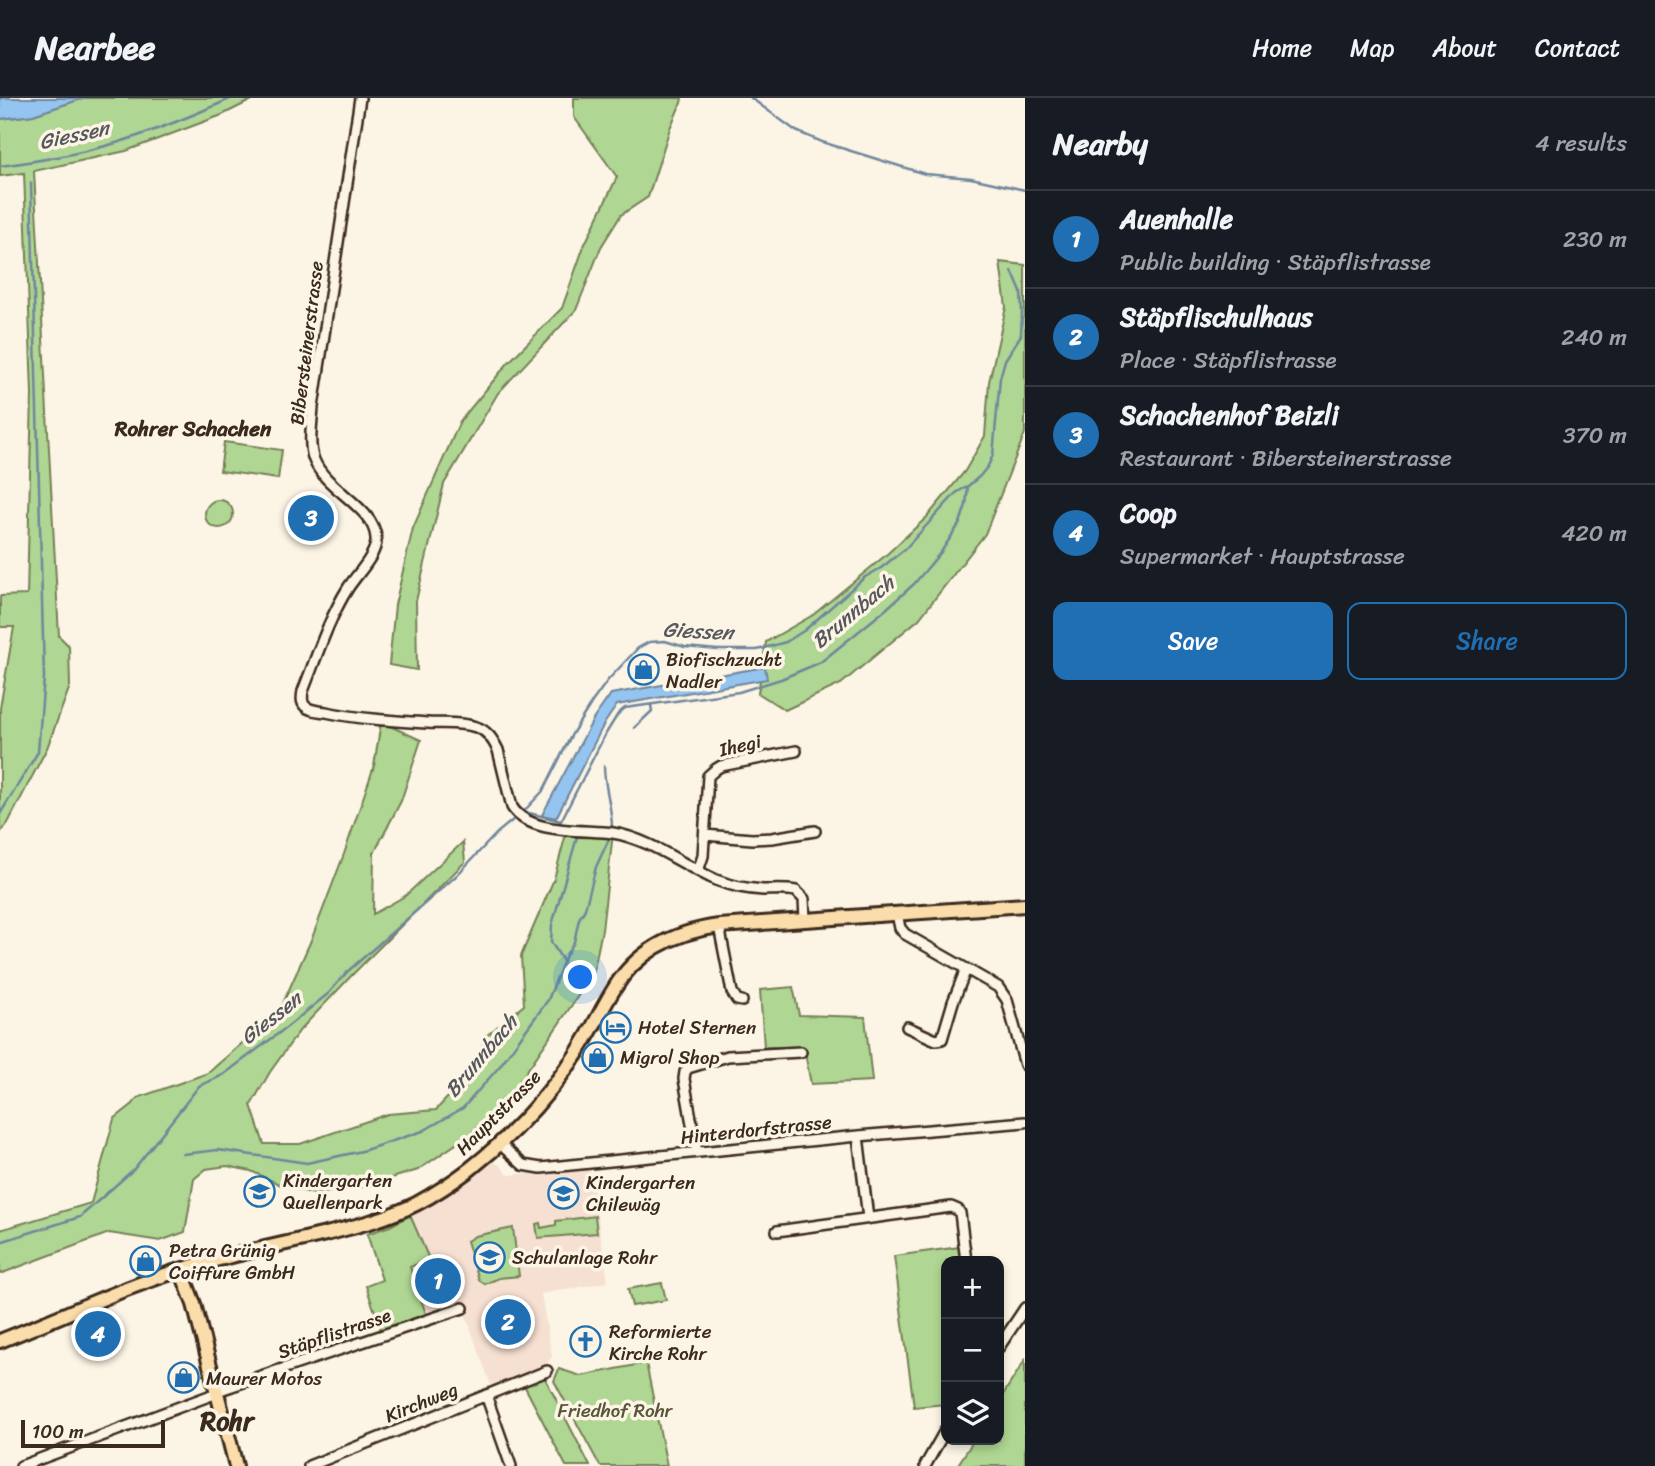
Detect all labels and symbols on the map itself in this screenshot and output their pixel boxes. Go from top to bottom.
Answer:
water label: Giessen [36,109,115,161]
street label: Bibersteinerstrasse [280,259,333,427]
district label: Rohrer Schachen [114,410,272,448]
pin: 3 [288,492,334,544]
water label: Brunnbach [803,564,905,659]
water label: Giessen [662,610,737,652]
place label: Biofischzucht Nadler [666,643,782,698]
shop icon: Biofischzucht Nadler [626,653,660,687]
street label: Ihegi [715,725,765,767]
your location [563,960,597,994]
water label: Giessen [232,980,313,1055]
water label: Brunnbach [434,1004,529,1106]
hotel icon: Hotel Sternen [598,1010,632,1044]
place label: Hotel Sternen [638,1011,756,1044]
shop icon: Migrol Shop [580,1040,614,1074]
place label: Migrol Shop [620,1041,719,1074]
street label: Hauptstrasse [447,1061,550,1163]
street label: Hinterdorfstrasse [679,1105,834,1154]
place label: Kindergarten Quellenpark [283,1164,392,1219]
place label: Kindergarten Chilewäg [586,1166,695,1221]
school or university icon: Kindergarten Quellenpark [243,1174,277,1208]
school or university icon: Kindergarten Chilewäg [546,1176,580,1210]
place label: Petra Grünig Coiffure GmbH [169,1234,296,1289]
school or university icon: Schulanlage Rohr [472,1240,506,1274]
place label: Schulanlage Rohr [512,1241,658,1274]
shop icon: Petra Grünig Coiffure GmbH [129,1244,163,1278]
pin: 1 [415,1255,461,1307]
pin: 2 [485,1296,531,1348]
street label: Stäpflistrasse [273,1299,395,1368]
pin: 4 [75,1308,121,1360]
place label: Reformierte Kirche Rohr [609,1315,712,1370]
church icon: Reformierte Kirche Rohr [569,1325,603,1359]
shop icon: Maurer Motos [166,1361,200,1395]
place label: Maurer Motos [206,1362,322,1395]
street label: Kirchweg [380,1373,463,1432]
park label: Friedhof Rohr [558,1394,674,1427]
district label: Rohr [199,1398,256,1444]
scale bar [21,1417,164,1449]

